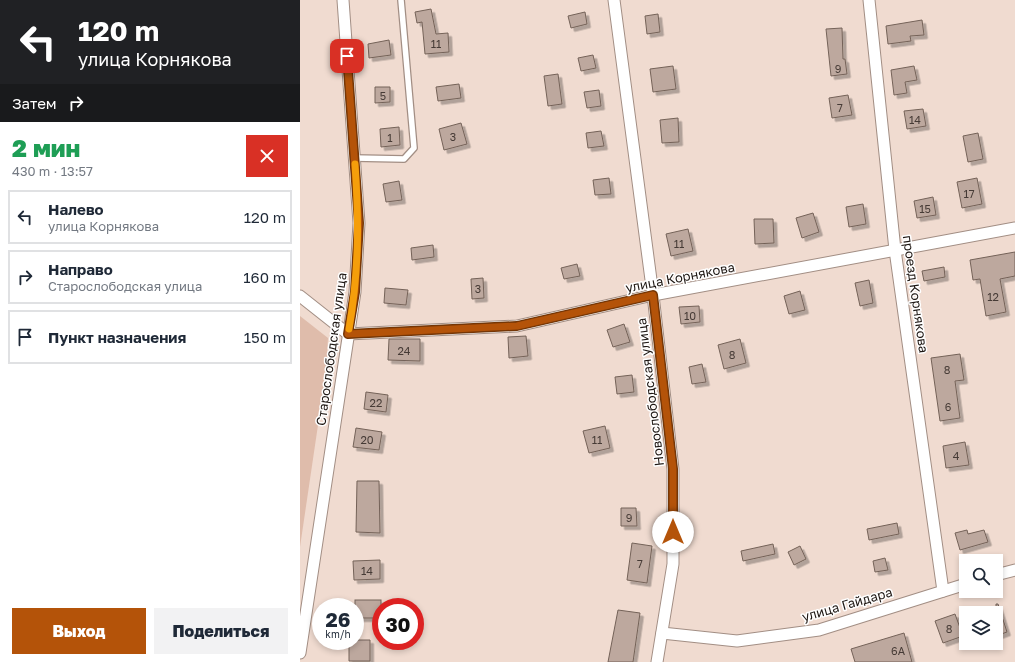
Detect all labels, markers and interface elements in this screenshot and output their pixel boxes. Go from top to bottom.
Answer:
text: 120 m [78,14,159,47]
icon: left [12,16,64,68]
house number: 11 [431,37,441,50]
pin [330,39,364,73]
icon: arrive [336,45,358,67]
text: улица Корнякова [78,48,232,70]
house number: 9 [835,62,841,75]
house number: 5 [380,89,386,102]
icon: right [65,92,87,114]
text: Затем [12,94,57,112]
house number: 7 [837,101,843,114]
house number: 14 [909,113,921,126]
house number: 3 [450,130,456,143]
house number: 1 [387,131,393,144]
text: 2 мин [12,133,80,162]
button: close [246,135,288,177]
text: 430 m · 13:57 [12,163,93,179]
house number: 17 [963,187,975,200]
text: Налево [48,200,104,218]
house number: 15 [919,202,931,215]
icon: left [14,206,36,228]
text: 120 m [244,208,286,226]
text: улица Корнякова [48,218,159,234]
street label: проезд Корнякова [900,234,932,354]
house number: 11 [674,237,684,250]
street label: улица Корнякова [624,259,736,295]
text: Направо [48,260,113,278]
icon: right [14,266,36,288]
text: 160 m [243,268,286,286]
street label: Старослободская улица [312,271,350,427]
text: Старослободская улица [48,278,202,294]
house number: 3 [475,282,481,295]
house number: 12 [987,290,999,303]
house number: 10 [684,309,696,322]
street label: Новослободская улица [633,317,667,467]
icon: arrive [14,326,36,348]
text: Пункт назначения [48,328,186,346]
text: 150 m [244,328,286,346]
house number: 24 [397,344,411,357]
house number: 8 [729,348,736,361]
house number: 8 [944,363,951,376]
house number: 22 [370,396,382,409]
house number: 6 [945,400,952,413]
house number: 20 [360,433,374,446]
house number: 11 [592,433,602,446]
house number: 4 [953,449,960,462]
house number: 9 [626,511,632,524]
position arrow [652,511,694,553]
map controls [959,554,1003,650]
button: search [959,554,1003,598]
house number: 7 [637,557,643,570]
house number: 14 [361,564,373,577]
street label: улица Гайдара [800,583,894,625]
speed limit sign: 30 [372,598,424,650]
button: layers [959,606,1003,650]
text: 26 [326,607,350,631]
button: Выход [12,608,146,654]
button: Поделиться [154,608,288,654]
house number: 8 [946,622,953,635]
text: km/h [325,628,351,640]
house number: 6А [891,644,906,657]

